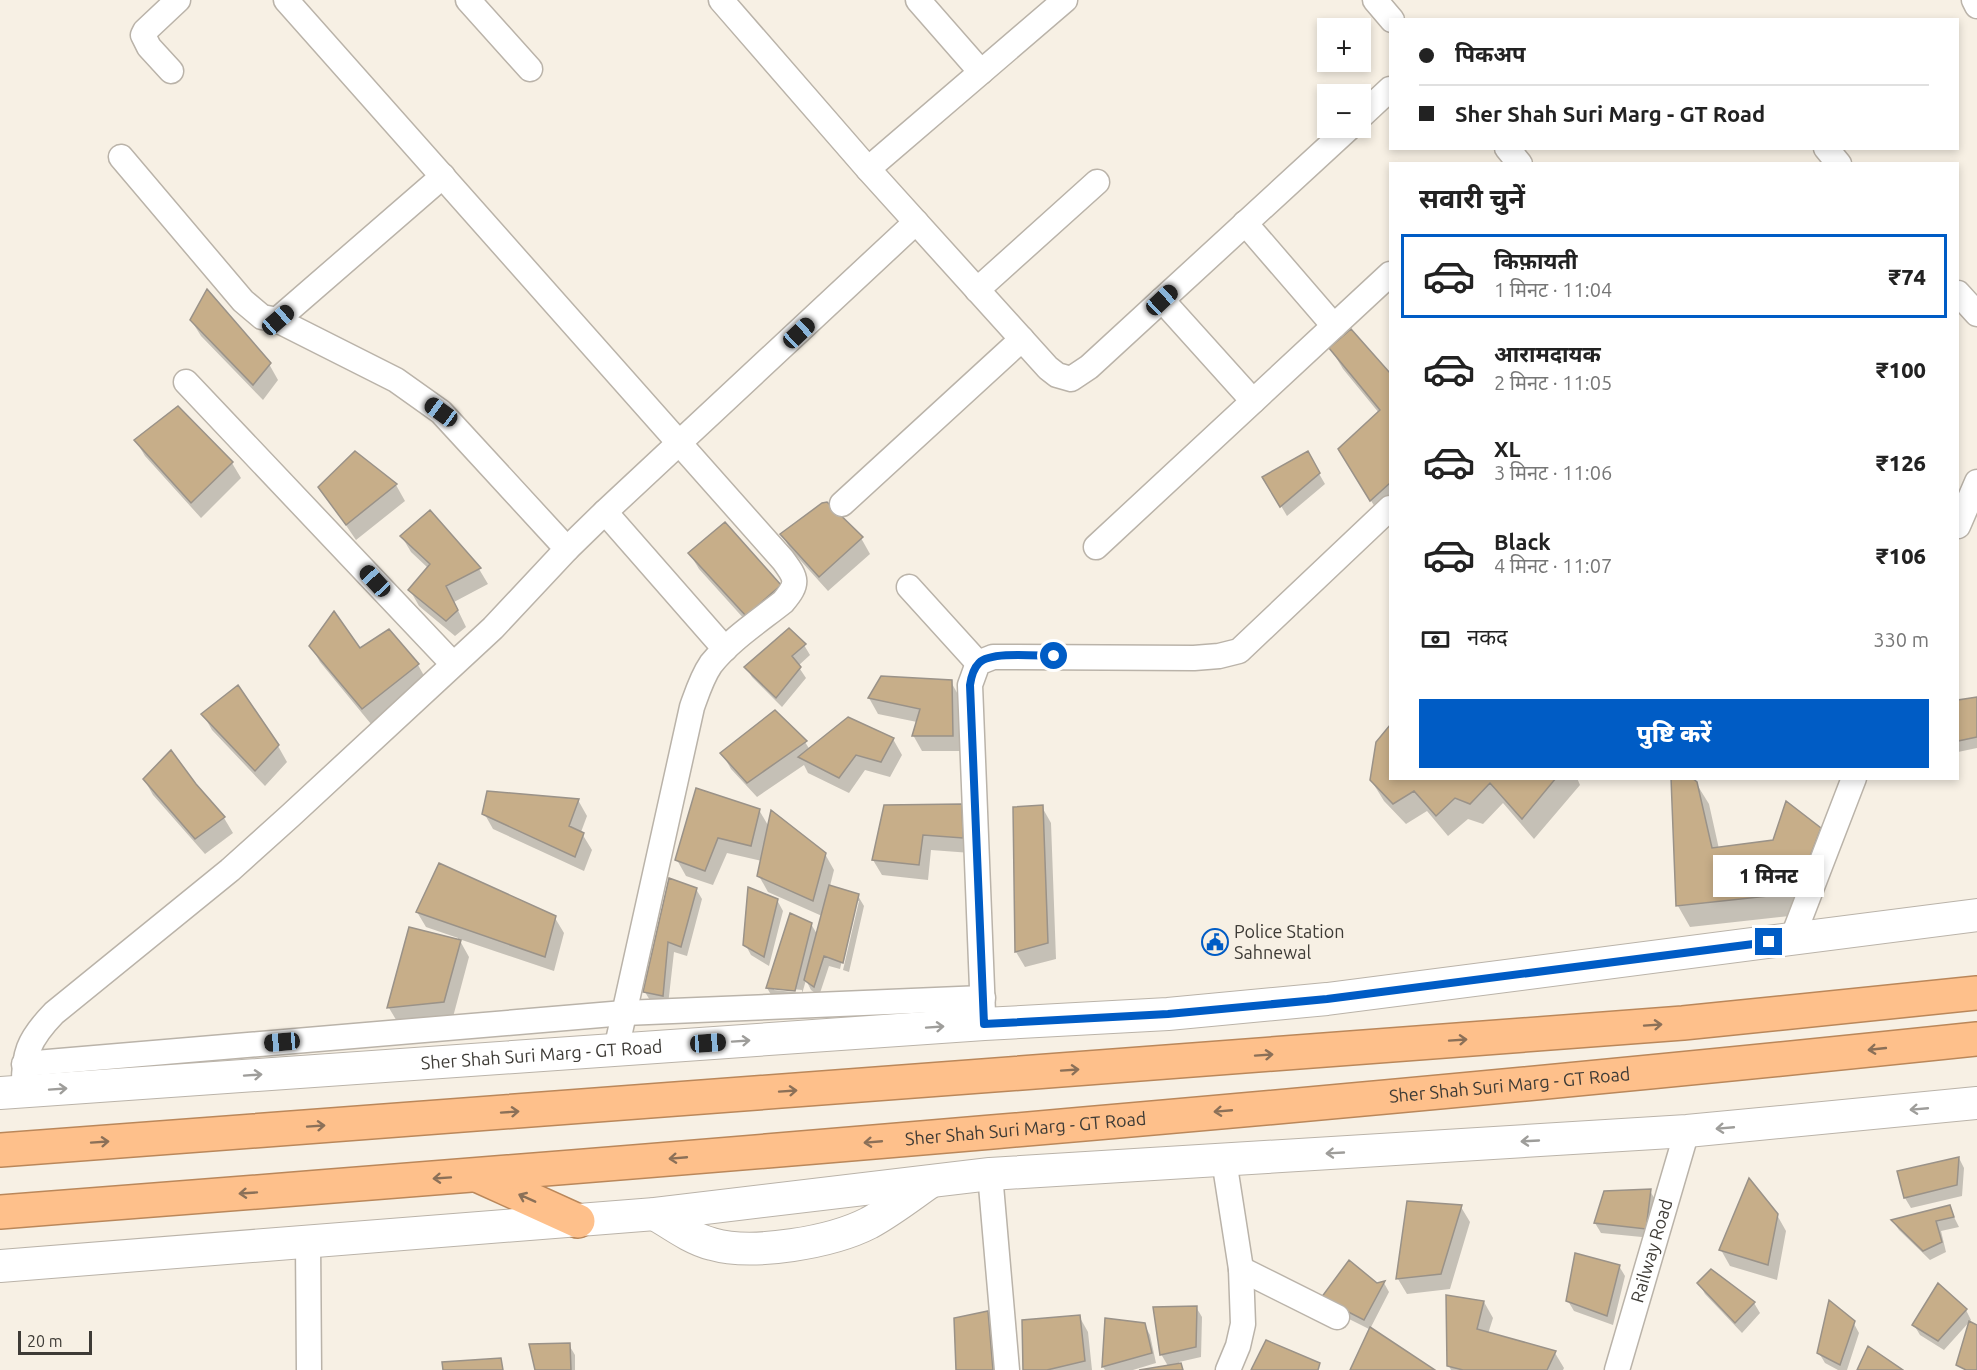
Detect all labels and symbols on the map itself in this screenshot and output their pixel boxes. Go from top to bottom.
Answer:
car [1143,281,1181,319]
car [259,301,297,339]
car [780,314,818,352]
car [421,394,461,430]
car [356,562,394,600]
route start [1040,642,1067,669]
callout: 1 मिनट [1714,855,1824,897]
place label: Police Station Sahnewal [1234,921,1345,962]
public building icon: Police Station Sahnewal [1200,927,1230,957]
route end [1755,928,1782,955]
one-way arrow [1642,1019,1662,1030]
one-way arrow [925,1022,945,1033]
car [263,1031,301,1053]
car [689,1033,727,1053]
one-way arrow [1448,1034,1468,1045]
one-way arrow [730,1035,750,1046]
street label: Sher Shah Suri Marg - GT Road [420,1036,663,1072]
one-way arrow [1868,1044,1887,1055]
one-way arrow [1254,1049,1273,1060]
street label: Sher Shah Suri Marg - GT Road [1388,1063,1631,1106]
one-way arrow [1059,1064,1079,1075]
one-way arrow [242,1069,262,1080]
one-way arrow [48,1083,68,1094]
one-way arrow [778,1085,798,1096]
one-way arrow [1909,1104,1929,1115]
one-way arrow [500,1106,520,1117]
one-way arrow [1214,1106,1233,1117]
street label: Sher Shah Suri Marg - GT Road [904,1108,1147,1148]
one-way arrow [305,1120,325,1131]
one-way arrow [1715,1123,1735,1134]
one-way arrow [1521,1136,1541,1147]
one-way arrow [90,1137,110,1148]
one-way arrow [863,1137,883,1148]
one-way arrow [1326,1147,1346,1158]
one-way arrow [669,1153,689,1164]
one-way arrow [433,1173,453,1184]
one-way arrow [238,1188,258,1199]
one-way arrow [519,1192,537,1204]
street label: Railway Road [1626,1197,1676,1305]
scale bar [18,1328,92,1356]

